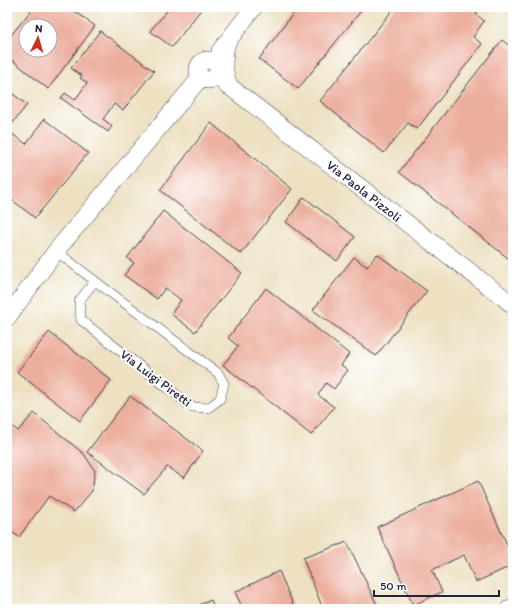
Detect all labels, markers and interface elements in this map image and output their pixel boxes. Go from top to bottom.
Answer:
north arrow [18,18,58,58]
text: N [35,22,43,35]
street label: Via Paola Pizzoli [324,157,404,225]
street label: Via Luigi Piretti [118,346,194,410]
scale bar [374,572,499,598]
text: 50 m [380,579,406,593]

